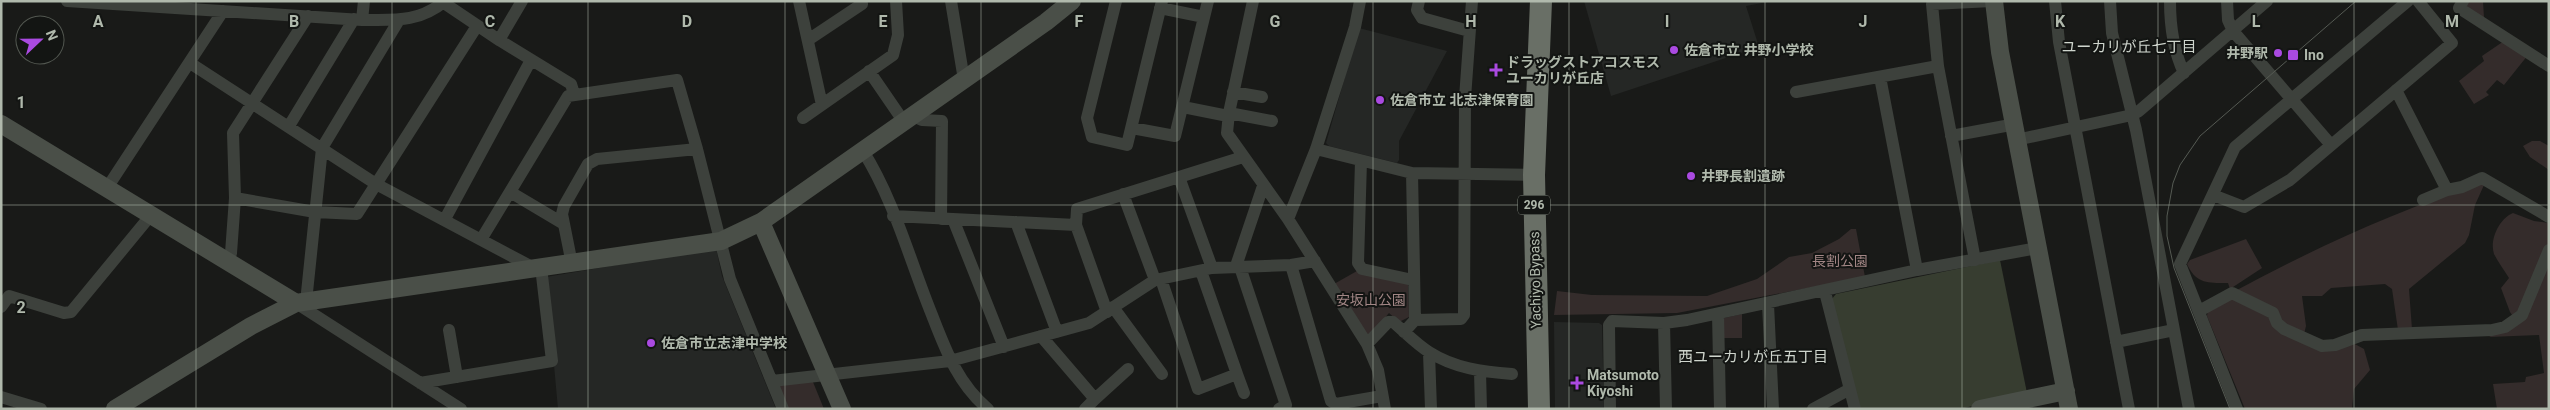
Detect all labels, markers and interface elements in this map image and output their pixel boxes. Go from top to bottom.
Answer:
text: A [93,12,104,31]
text: B [289,12,299,31]
text: C [485,12,495,31]
text: D [682,12,692,31]
text: E [879,12,888,31]
text: F [1075,12,1084,31]
text: G [1270,12,1281,31]
text: H [1465,12,1477,31]
text: I [1665,12,1669,31]
text: J [1859,12,1867,31]
text: K [2055,12,2066,31]
text: L [2252,12,2261,31]
text: M [2445,12,2459,31]
north arrow [15,15,65,65]
text: N [43,28,61,43]
district label: ユーカリが丘七丁目 [2061,38,2197,56]
place label: 佐倉市立 井野小学校 [1684,42,1813,58]
marker: 佐倉市立 井野小学校 [1668,44,1680,56]
place label: 井野駅 [2226,45,2268,61]
marker: 井野駅 [2272,47,2284,59]
place label: Ino [2304,47,2324,63]
marker: Ino [2286,48,2300,62]
place label: ドラッグストアコスモス ユーカリが丘店 [1506,54,1660,86]
marker: ドラッグストアコスモス ユーカリが丘店 [1490,64,1502,76]
place label: 佐倉市立 北志津保育園 [1390,92,1533,108]
text: 1 [16,93,26,112]
marker: 佐倉市立 北志津保育園 [1374,94,1386,106]
place label: 井野長割遺跡 [1701,168,1785,184]
marker: 井野長割遺跡 [1685,170,1697,182]
road number: 296 [1518,196,1550,214]
street label: Yachiyo Bypass [1526,231,1544,329]
park label: 長割公園 [1812,253,1868,269]
park label: 安坂山公園 [1336,292,1406,308]
text: 2 [16,298,26,317]
place label: 佐倉市立志津中学校 [661,335,787,351]
marker: 佐倉市立志津中学校 [645,337,657,349]
district label: 西ユーカリが丘五丁目 [1678,348,1828,366]
place label: Matsumoto Kiyoshi [1587,367,1659,399]
marker: Matsumoto Kiyoshi [1571,377,1583,389]

